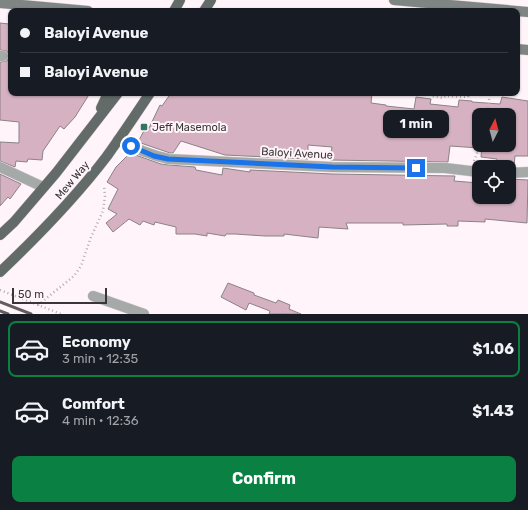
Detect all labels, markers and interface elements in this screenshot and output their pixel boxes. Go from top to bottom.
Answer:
text: Baloyi Avenue [44,24,148,42]
text: Baloyi Avenue [44,63,148,81]
north arrow [472,108,516,152]
map controls [472,108,516,204]
callout: 1 min [383,110,449,138]
text: 1 min [399,116,433,131]
place label: Jeff Masemola [152,121,227,134]
marker: Jeff Masemola [139,122,149,132]
route start [122,137,140,155]
street label: Baloyi Avenue [261,145,333,162]
street label: Mew Way [52,158,92,202]
route end [407,159,425,177]
button: locate [472,160,516,204]
scale bar [12,286,107,305]
text: 50 m [18,288,44,301]
icon: car [14,331,50,367]
text: Economy [62,333,131,351]
text: $1.06 [472,340,514,358]
text: 3 min · 12:35 [62,351,138,366]
icon: car [14,393,50,429]
text: Comfort [62,395,125,413]
text: $1.43 [472,402,514,420]
text: 4 min · 12:36 [62,413,139,428]
button: Confirm [12,456,516,502]

